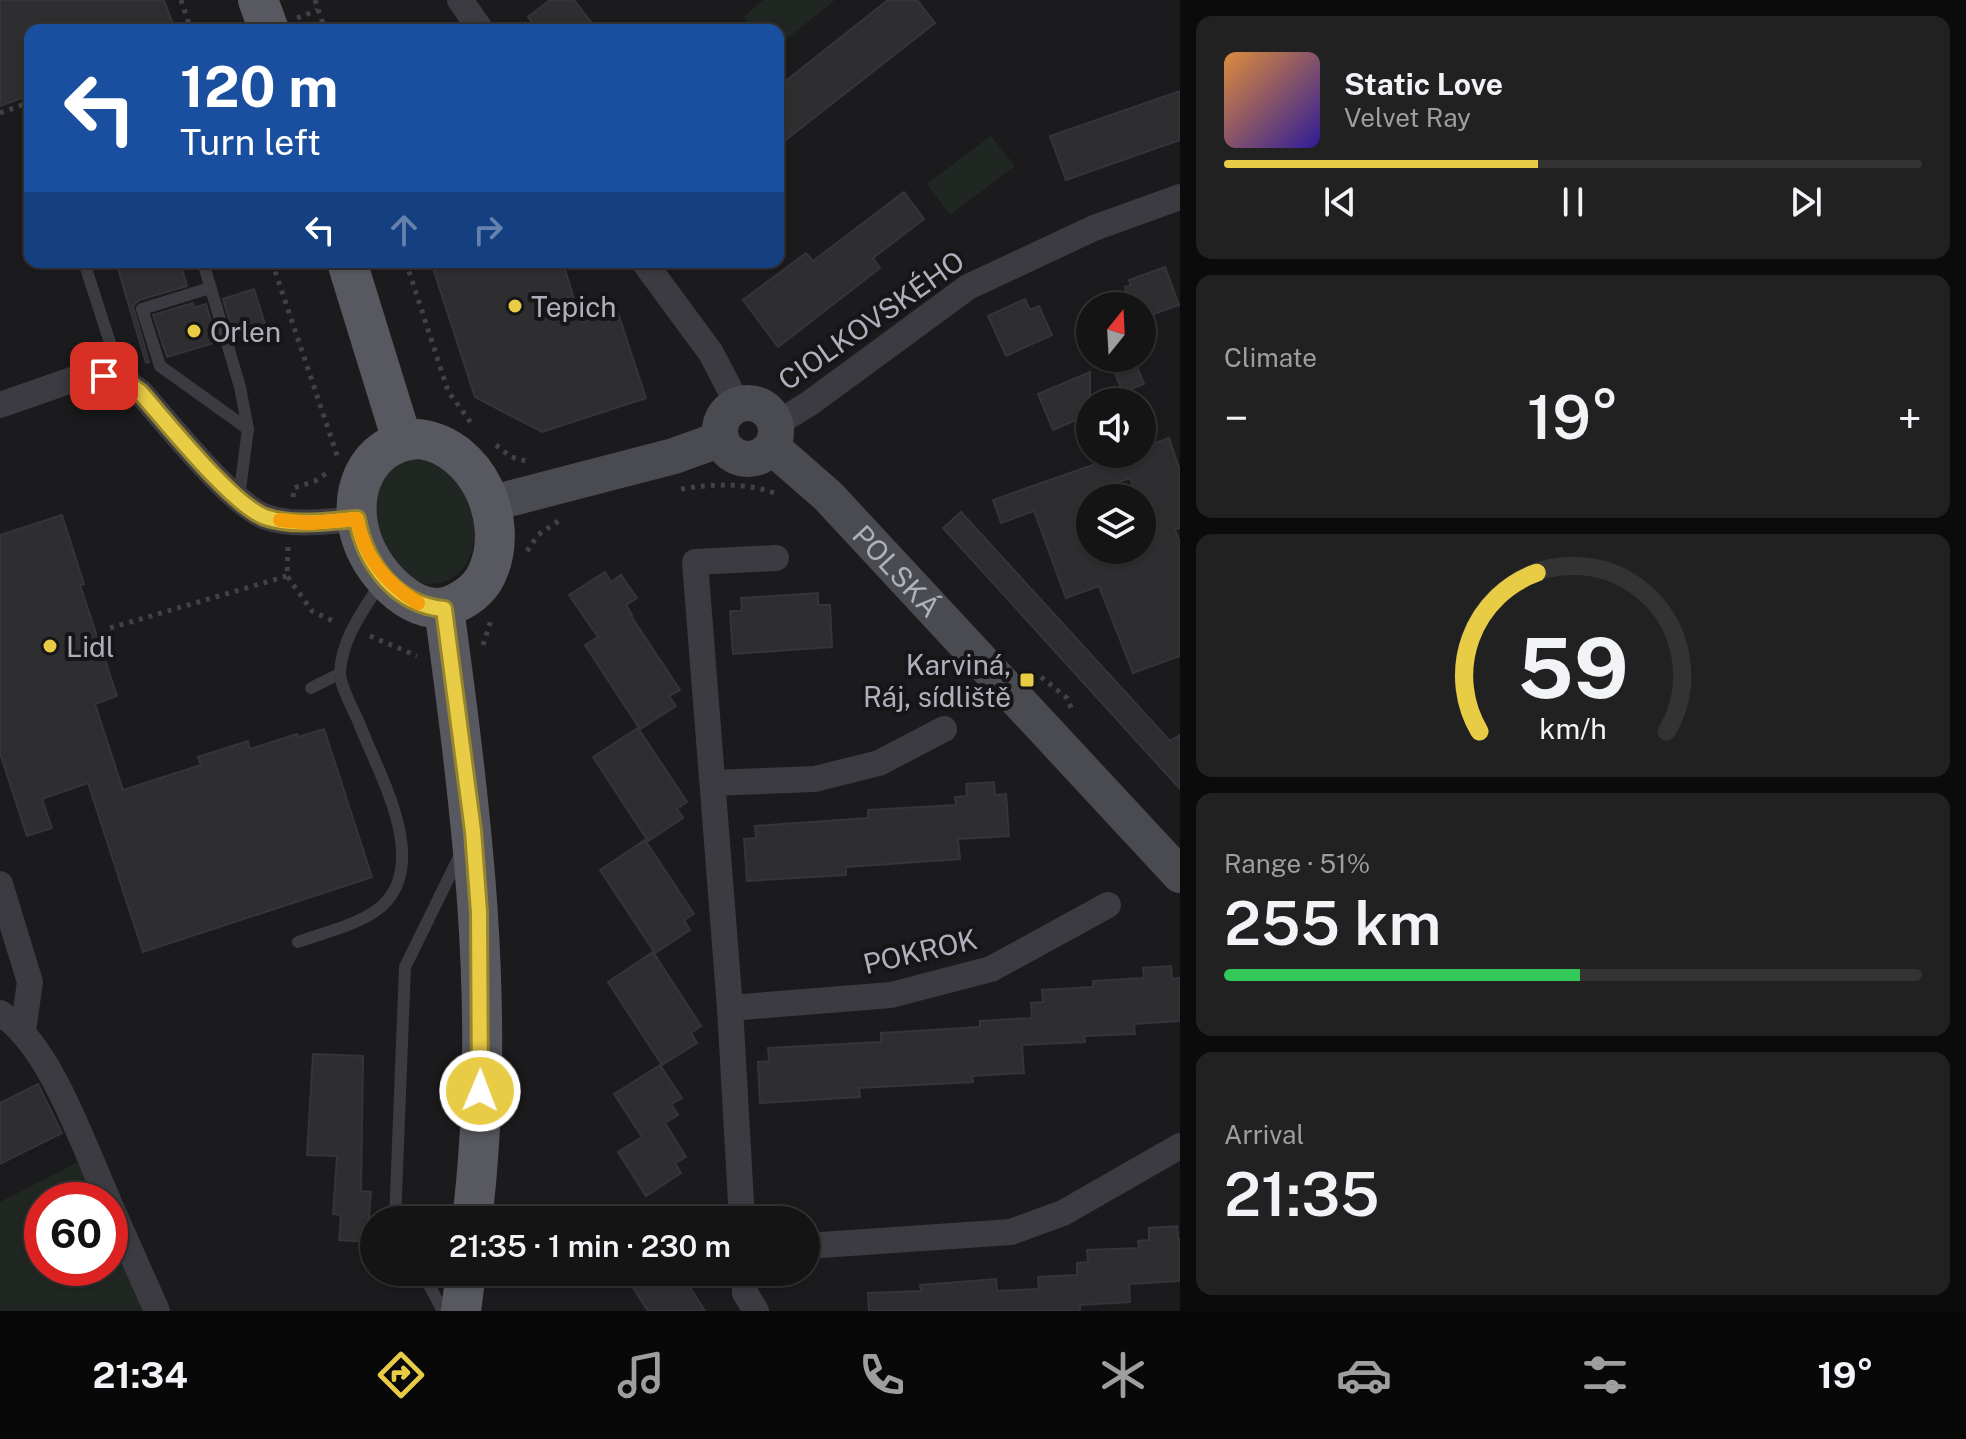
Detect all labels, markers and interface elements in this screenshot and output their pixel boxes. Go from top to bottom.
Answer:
text: 120 m [180,54,338,120]
icon: left [48,56,152,160]
text: Static Love [1344,66,1503,102]
text: Velvet Ray [1344,102,1471,133]
text: Turn left [180,121,321,163]
icon: previous [1318,180,1362,224]
icon: pause [1551,180,1595,224]
icon: next [1784,180,1828,224]
icon: left [298,208,342,252]
icon: ahead [382,208,426,252]
icon: right [466,208,510,252]
street label: CIOLKOVSKÉHO [772,244,970,396]
place label: Tepich [531,290,616,323]
north arrow [1076,292,1156,372]
map controls [1076,292,1156,564]
marker: Tepich [506,297,524,315]
place label: Orlen [210,315,281,348]
marker: Orlen [185,322,203,340]
pin [70,342,138,410]
text: Climate [1224,342,1317,373]
icon: arrive [82,354,126,398]
text: 19° [1527,382,1619,453]
button: sound [1076,388,1156,468]
text: − [1224,392,1248,444]
text: + [1898,392,1922,444]
button: layers [1076,484,1156,564]
street label: POLSKÁ [847,518,948,623]
text: 59 [1518,618,1628,716]
place label: Lidl [66,630,114,663]
marker: Lidl [41,637,59,655]
place label: Karviná, Ráj, sídliště [863,648,1011,713]
marker: Karviná, Ráj, sídliště [1018,671,1036,689]
text: km/h [1539,712,1607,745]
text: Range · 51% [1224,848,1370,879]
text: 255 km [1224,888,1441,959]
street label: POKROK [860,922,980,980]
position arrow [438,1049,522,1133]
text: Arrival [1224,1119,1304,1150]
text: 21:35 [1224,1159,1380,1230]
speed limit sign: 60 [24,1182,128,1286]
text: 21:35 · 1 min · 230 m [449,1228,731,1264]
icon: directions [373,1347,429,1403]
icon: music [613,1347,669,1403]
icon: phone [854,1347,910,1403]
icon: climate [1095,1347,1151,1403]
icon: car [1336,1347,1392,1403]
icon: filters [1577,1347,1633,1403]
text: 21:34 [92,1354,188,1396]
text: 19° [1817,1354,1874,1396]

